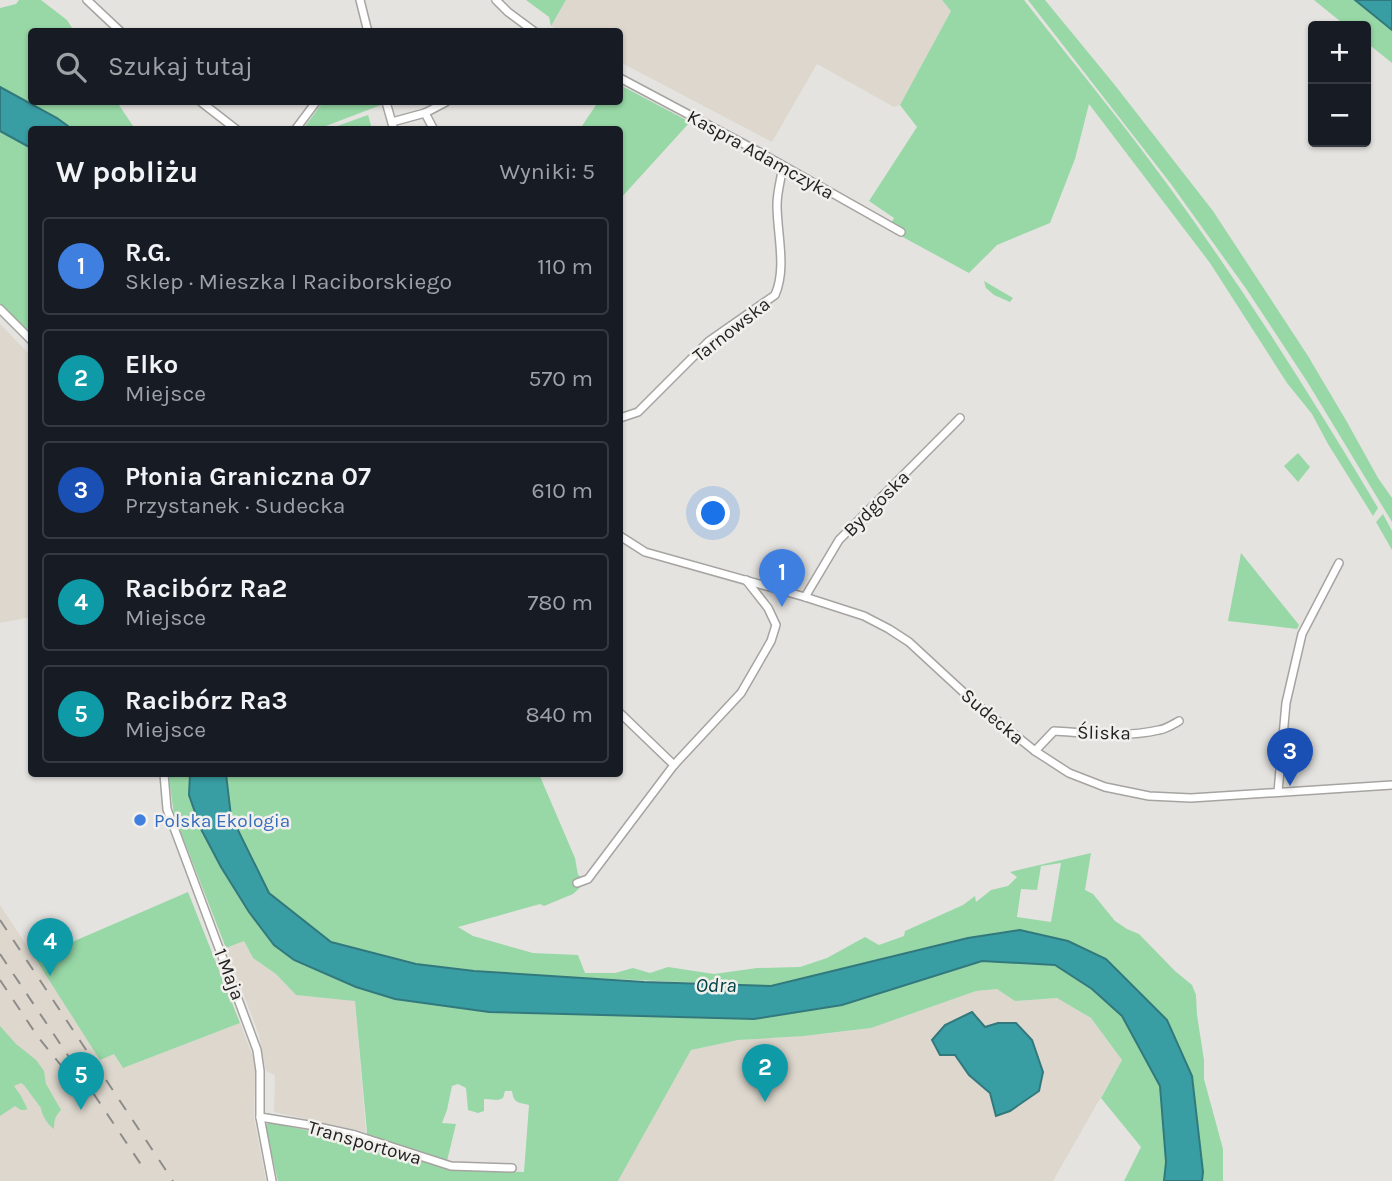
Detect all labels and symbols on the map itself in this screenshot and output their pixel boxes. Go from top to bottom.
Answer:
street label: Kaspra Adamczyka [683,105,838,204]
street label: Tarnowska [689,293,775,367]
street label: Bydgoska [839,466,914,541]
your location [696,496,730,530]
pin: 1 [759,549,805,607]
street label: Sudecka [957,684,1028,749]
street label: Śliska [1077,721,1131,744]
pin: 3 [1267,728,1313,786]
place label: Polska Ekologia [154,810,290,832]
marker: Polska Ekologia [132,812,148,828]
pin: 4 [27,918,73,976]
street label: 1 Maja [209,945,249,1003]
water label: Odra [695,973,737,997]
pin: 2 [742,1044,788,1102]
pin: 5 [58,1052,104,1110]
street label: Transportowa [305,1116,424,1170]

